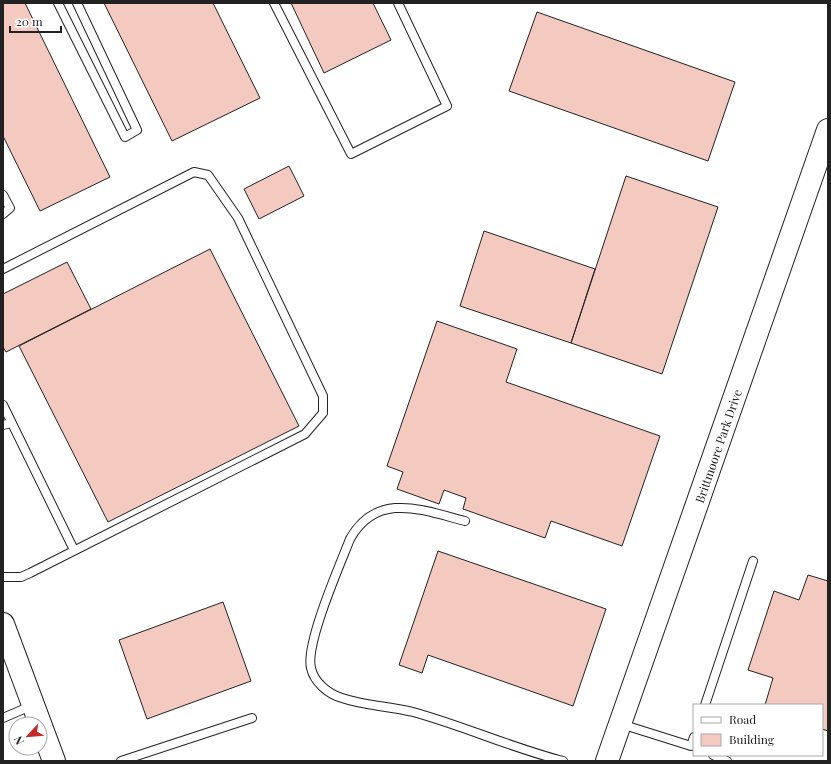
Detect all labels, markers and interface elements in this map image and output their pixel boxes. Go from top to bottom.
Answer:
scale bar [10,8,61,34]
text: 20 m [16,13,43,29]
street label: Brittmoore Park Drive [691,387,745,505]
legend [693,704,823,756]
text: Road [729,711,756,727]
north arrow [8,716,48,756]
text: Building [729,731,775,747]
text: N [10,734,27,747]

